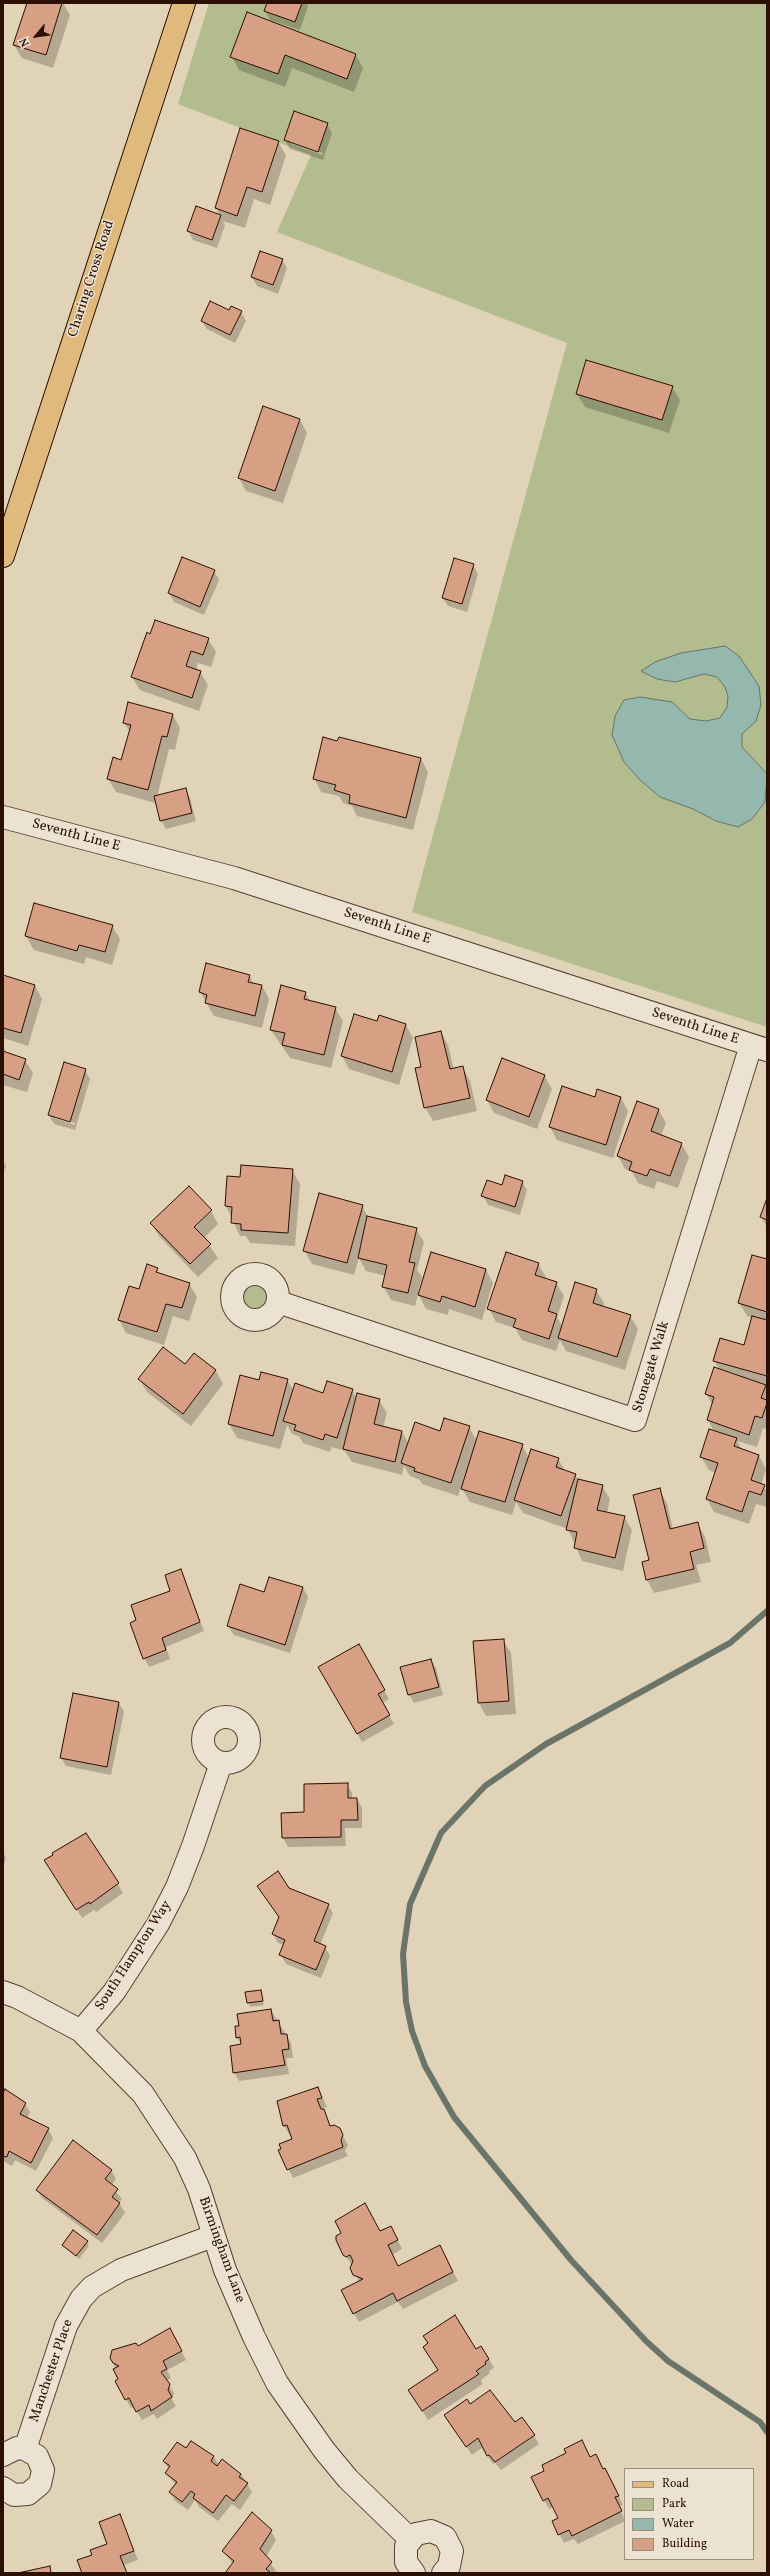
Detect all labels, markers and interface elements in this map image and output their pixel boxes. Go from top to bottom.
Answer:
north arrow [16,16,56,56]
text: N [17,35,34,49]
street label: Charing Cross Road [65,219,119,339]
street label: Seventh Line E [30,816,122,856]
street label: Seventh Line E [341,905,433,949]
street label: Seventh Line E [649,1005,741,1049]
street label: Stonegate Walk [630,1319,674,1415]
street label: South Hampton Way [92,1898,176,2014]
street label: Birmingham Lane [194,2195,248,2305]
street label: Manchester Place [27,2317,77,2425]
legend [624,2468,754,2560]
text: Road [662,2476,689,2492]
text: Park [662,2496,687,2512]
text: Water [662,2516,694,2532]
text: Building [662,2536,707,2552]

